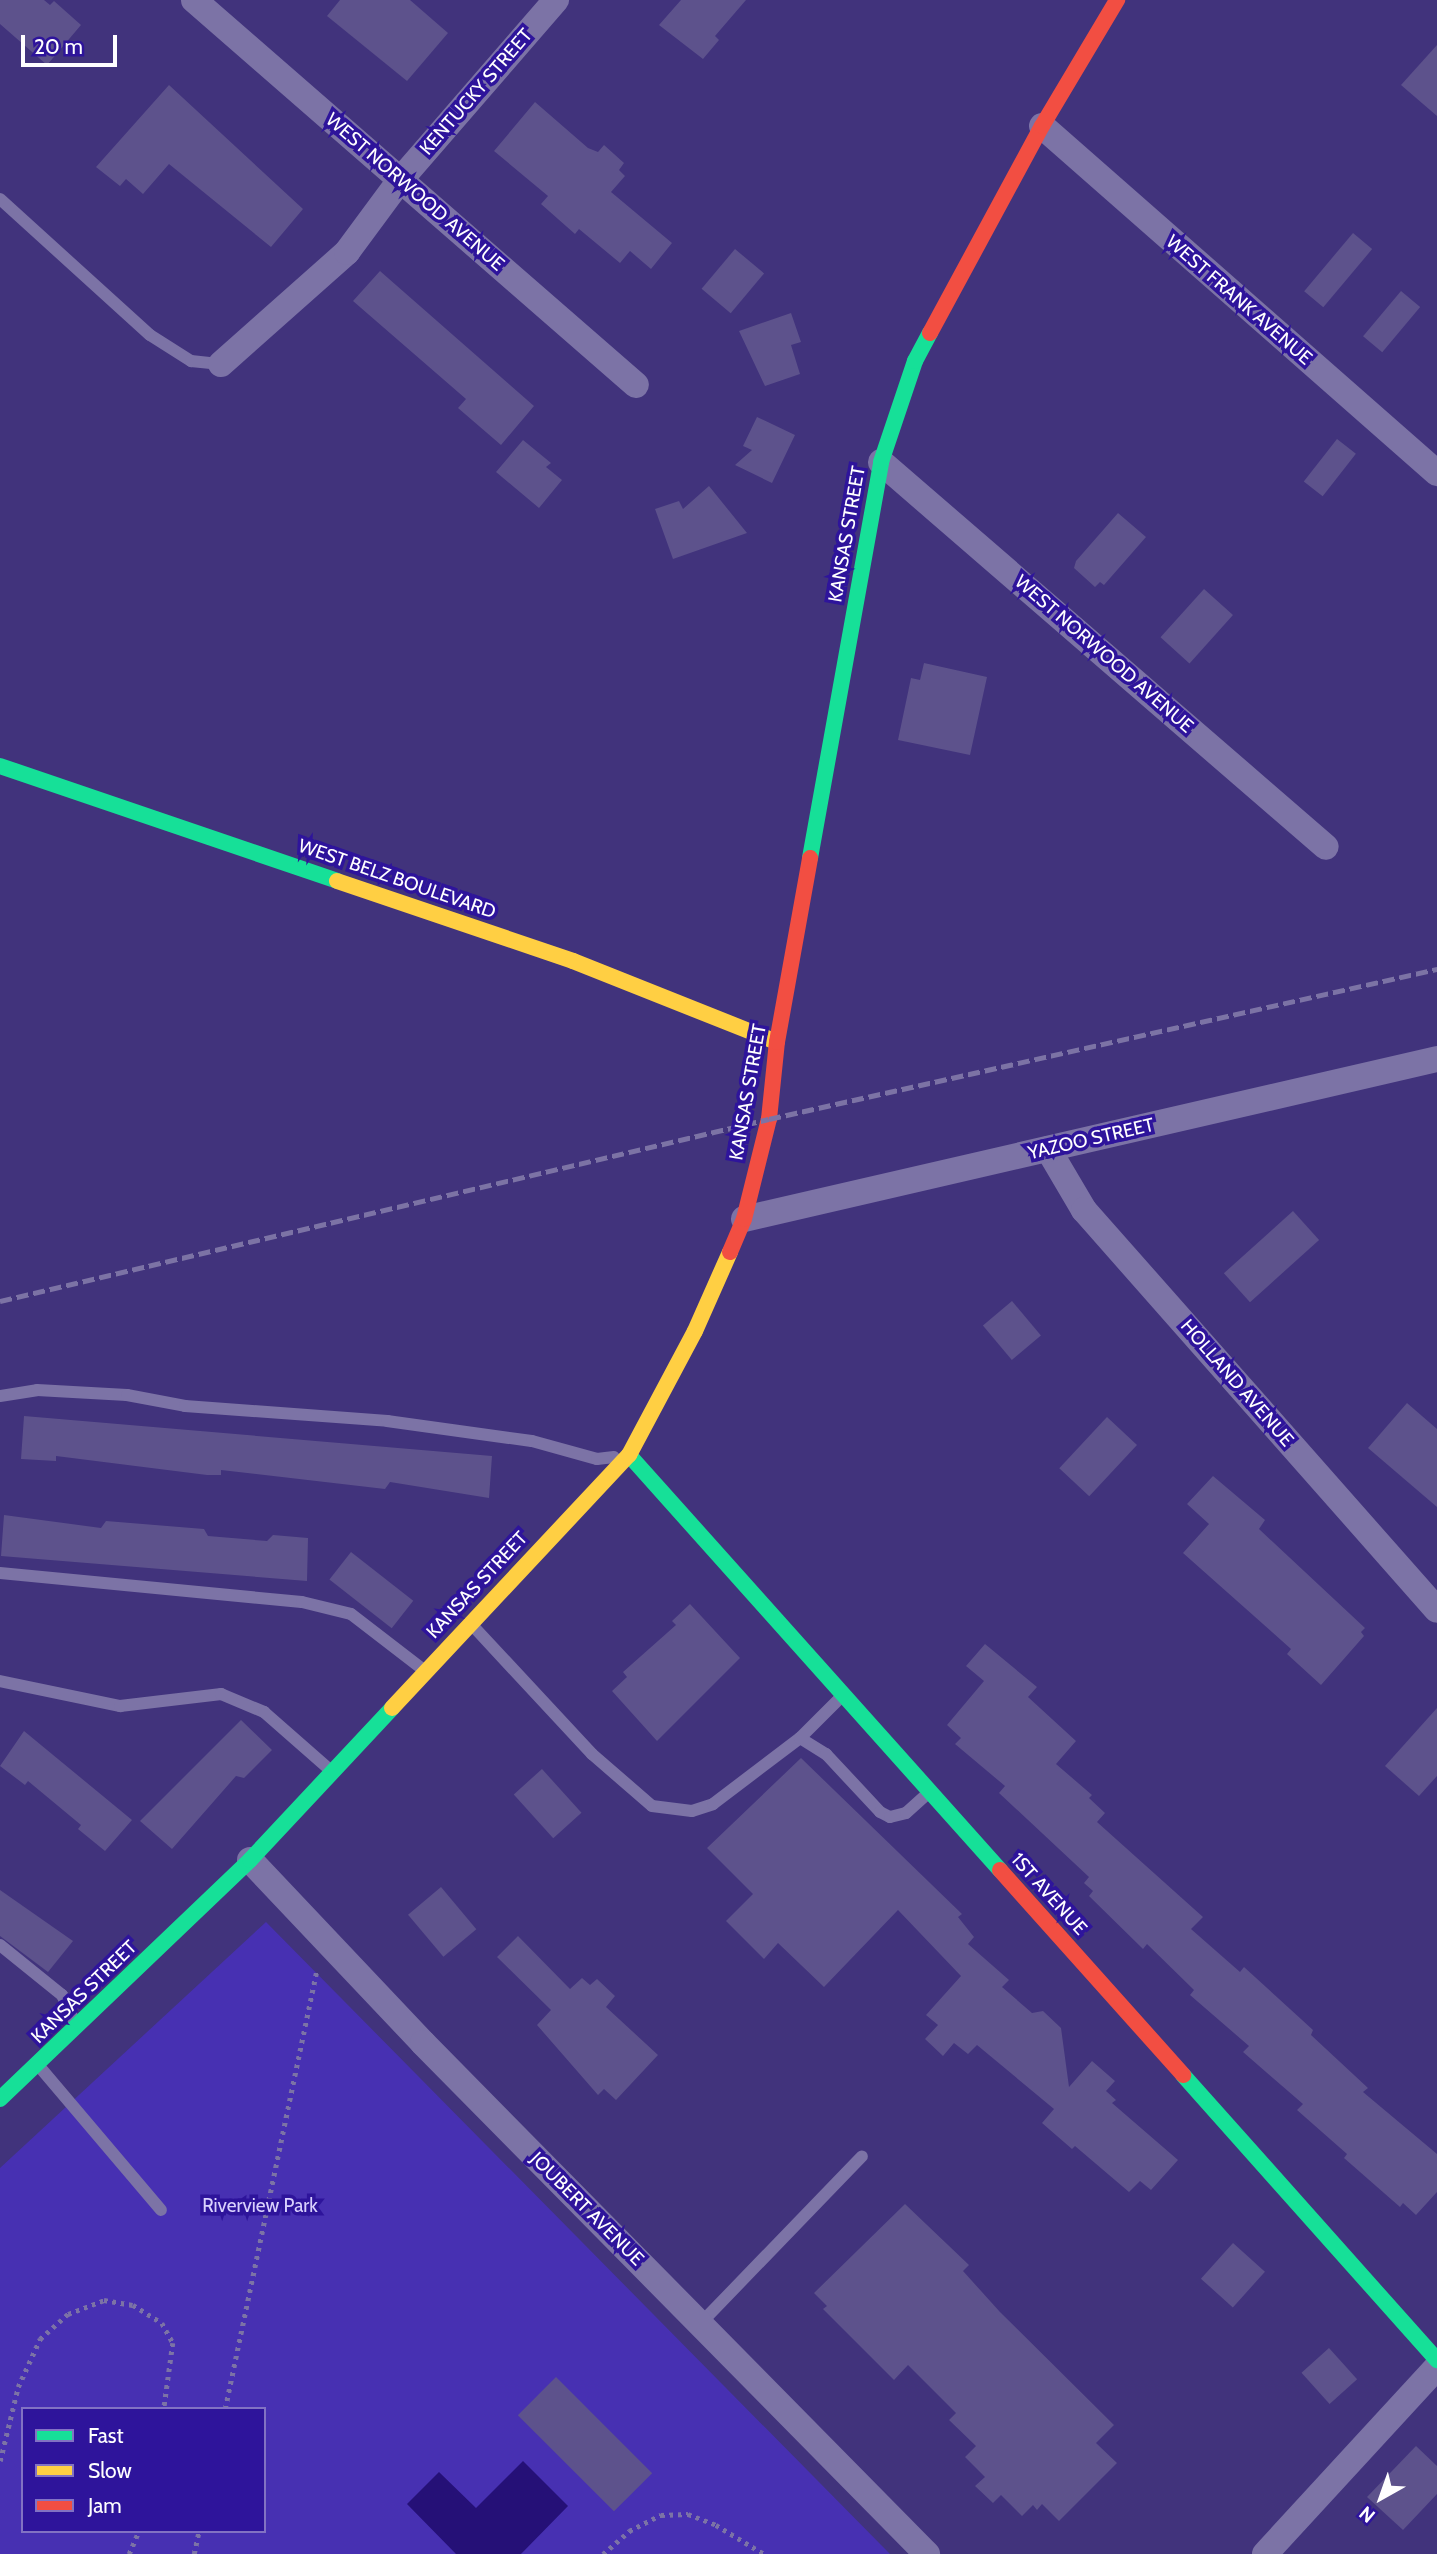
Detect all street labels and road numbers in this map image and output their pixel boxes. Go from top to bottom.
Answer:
street label: KENTUCKY STREET [415,24,537,160]
street label: WEST NORWOOD AVENUE [321,108,509,276]
street label: WEST FRANK AVENUE [1161,230,1317,370]
street label: KANSAS STREET [824,464,870,604]
street label: WEST NORWOOD AVENUE [1010,570,1198,738]
street label: WEST BELZ BOULEVARD [295,834,499,924]
street label: KANSAS STREET [725,1022,771,1162]
street label: YAZOO STREET [1026,1113,1156,1165]
street label: HOLLAND AVENUE [1176,1315,1298,1451]
street label: KANSAS STREET [422,1527,532,1643]
street label: 1ST AVENUE [1006,1848,1092,1940]
street label: KANSAS STREET [26,1936,142,2048]
street label: JOUBERT AVENUE [525,2147,649,2271]

